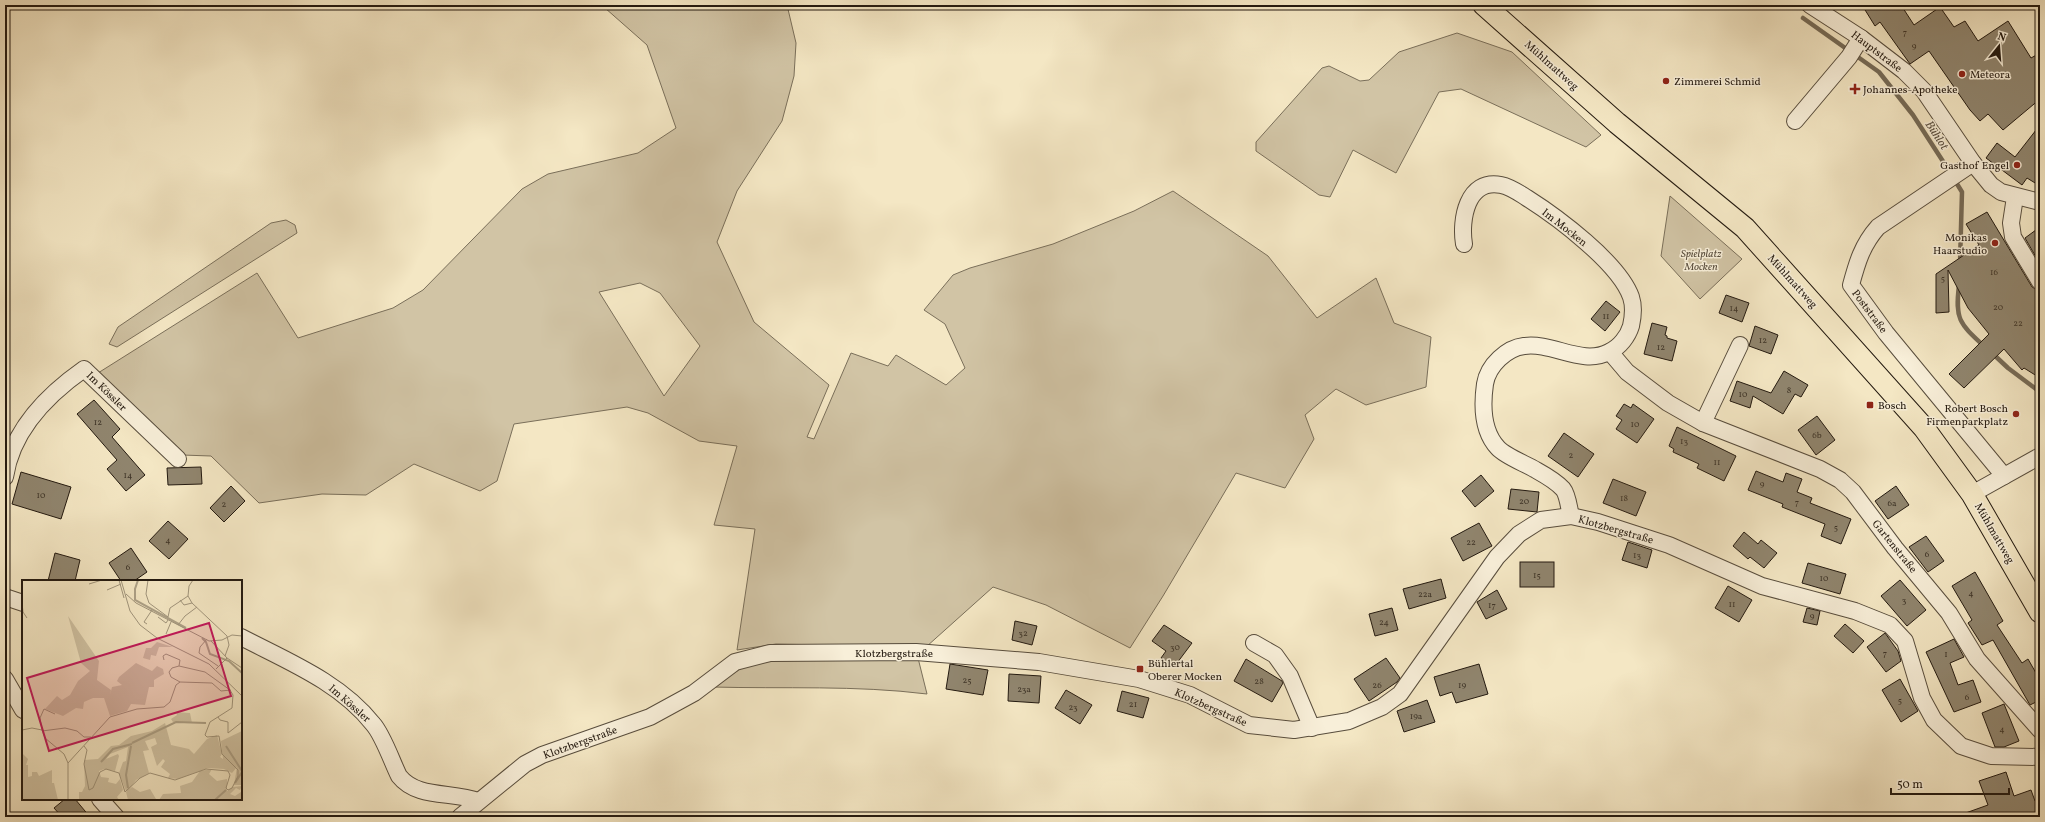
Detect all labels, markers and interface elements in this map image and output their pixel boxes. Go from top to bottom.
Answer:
house number: 7 [1903,26,1907,39]
north arrow [1979,26,2019,66]
street label: Hauptstraße [1847,28,1905,76]
text: N [1995,30,2008,46]
street label: Mühlmattweg [1521,38,1582,95]
house number: 9 [1912,40,1917,53]
place label: Meteora [1970,68,2011,83]
marker: Meteora [1957,69,1967,79]
place label: Zimmerei Schmid [1674,75,1761,90]
marker: Zimmerei Schmid [1661,76,1671,86]
place label: Johannes-Apotheke [1863,83,1958,98]
marker: Johannes-Apotheke [1850,84,1860,94]
water label: Bühlot [1921,118,1952,154]
place label: Gasthof Engel [1940,159,2009,174]
marker: Gasthof Engel [2012,160,2022,170]
street label: Im Mocken [1538,206,1590,251]
place label: Monikas Haarstudio [1933,231,1987,259]
marker: Monikas Haarstudio [1990,238,2000,248]
park label: Spielplatz Mocken [1681,247,1722,275]
street label: Mühlmattweg [1764,252,1820,313]
house number: 16 [1990,266,1998,279]
house number: 5 [1941,272,1945,285]
street label: Poststraße [1847,287,1890,337]
house number: 20 [1993,301,2004,314]
house number: 14 [1730,302,1738,315]
house number: 11 [1603,310,1609,323]
house number: 22 [2013,317,2023,330]
house number: 12 [1759,334,1767,347]
house number: 12 [1657,341,1665,354]
street label: Im Kössler [82,369,130,416]
house number: 8 [1787,384,1792,397]
house number: 10 [1739,388,1748,401]
place label: Bosch [1878,399,1907,414]
marker: Bosch [1865,400,1875,410]
place label: Robert Bosch Firmenparkplatz [1926,402,2008,430]
marker: Robert Bosch Firmenparkplatz [2011,409,2021,419]
house number: 12 [94,416,102,429]
house number: 10 [1631,418,1640,431]
house number: 6b [1812,429,1822,442]
house number: 13 [1680,435,1688,448]
house number: 2 [1569,449,1574,462]
house number: 11 [1714,456,1720,469]
house number: 14 [124,469,132,482]
house number: 9 [1760,478,1765,491]
house number: 10 [37,489,46,502]
house number: 18 [1620,492,1628,505]
house number: 20 [1519,495,1530,508]
house number: 7 [1795,496,1799,509]
house number: 6a [1887,497,1897,510]
house number: 2 [222,498,227,511]
street label: Mühlmattweg [1970,501,2017,567]
street label: Klotzbergstraße [1576,512,1655,548]
street label: Gartenstraße [1868,517,1920,577]
house number: 5 [1834,521,1838,534]
house number: 4 [165,534,171,547]
house number: 22 [1466,536,1476,549]
house number: 6 [1925,548,1930,561]
house number: 13 [1633,549,1641,562]
house number: 6 [126,561,131,574]
house number: 15 [1533,569,1541,582]
house number: 10 [1820,572,1829,585]
inset map [22,580,242,800]
house number: 4 [1968,587,1974,600]
house number: 22a [1418,588,1433,601]
house number: 3 [1902,594,1907,607]
house number: 11 [1729,598,1735,611]
house number: 17 [1488,599,1496,612]
house number: 9 [1810,610,1815,623]
house number: 24 [1379,616,1389,629]
house number: 32 [1018,627,1028,640]
house number: 30 [1170,641,1181,654]
street label: Klotzbergstraße [855,647,933,662]
house number: 7 [1883,647,1887,660]
house number: 1 [1944,648,1948,661]
place label: Bühlertal Oberer Mocken [1148,657,1222,685]
marker: Bühlertal Oberer Mocken [1135,664,1145,674]
house number: 25 [962,674,972,687]
house number: 28 [1254,675,1264,688]
house number: 26 [1372,679,1382,692]
house number: 19 [1458,679,1466,692]
street label: Im Kössler [325,682,374,727]
house number: 23a [1017,683,1031,696]
street label: Klotzbergstraße [1172,686,1249,731]
house number: 6 [1965,691,1970,704]
house number: 5 [1898,694,1902,707]
house number: 21 [1129,698,1137,711]
house number: 23 [1068,701,1078,714]
house number: 19a [1410,710,1423,723]
street label: Klotzbergstraße [541,723,620,764]
house number: 4 [1999,723,2005,736]
scale bar [1891,770,2009,796]
text: 50 m [1897,777,1923,793]

